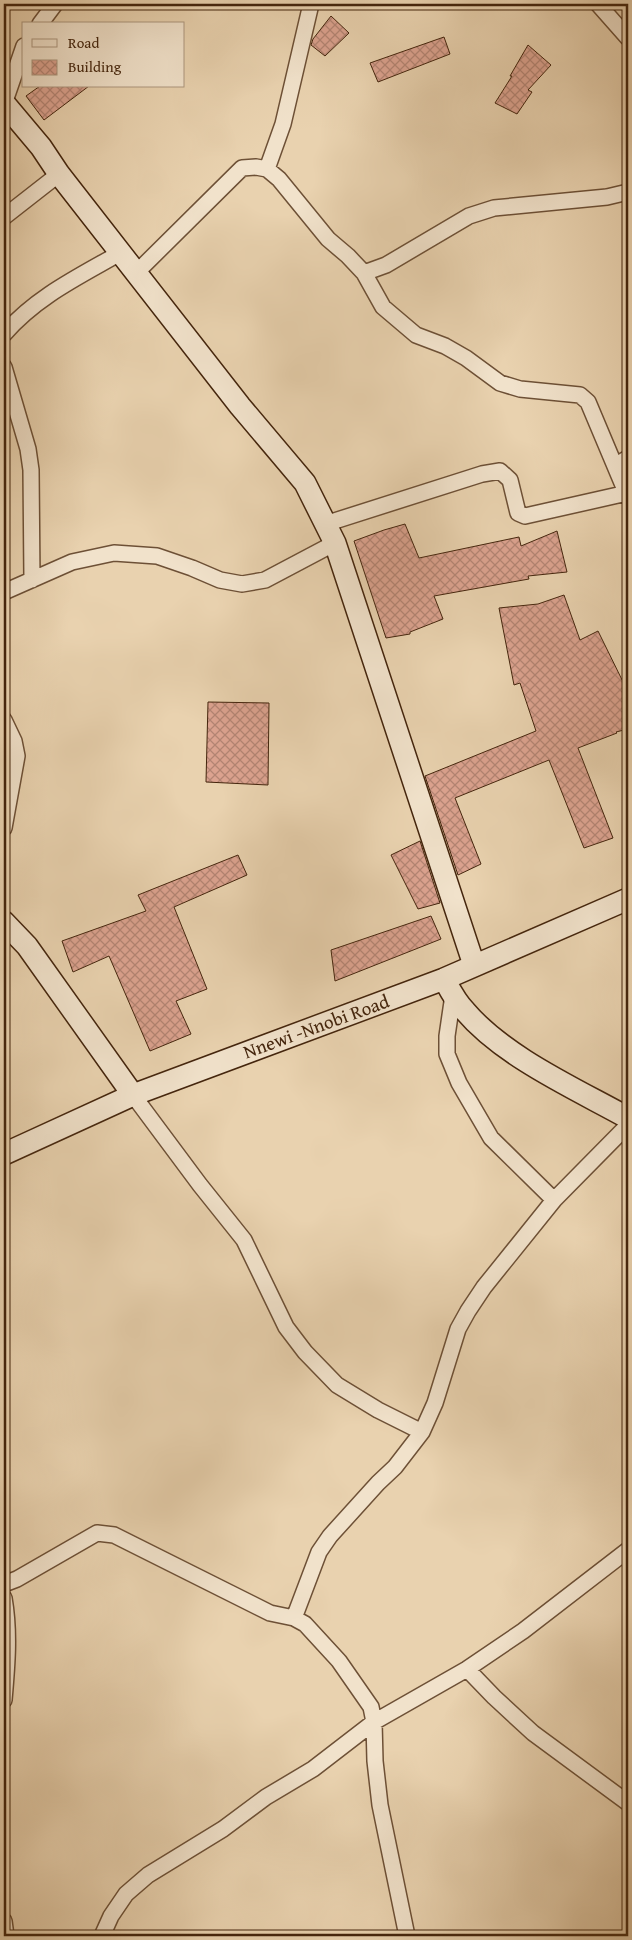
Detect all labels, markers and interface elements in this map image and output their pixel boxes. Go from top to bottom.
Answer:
legend [22,22,185,88]
text: Road [68,32,99,53]
text: Building [68,56,122,77]
street label: Nnewi -Nnobi Road [239,986,394,1065]

